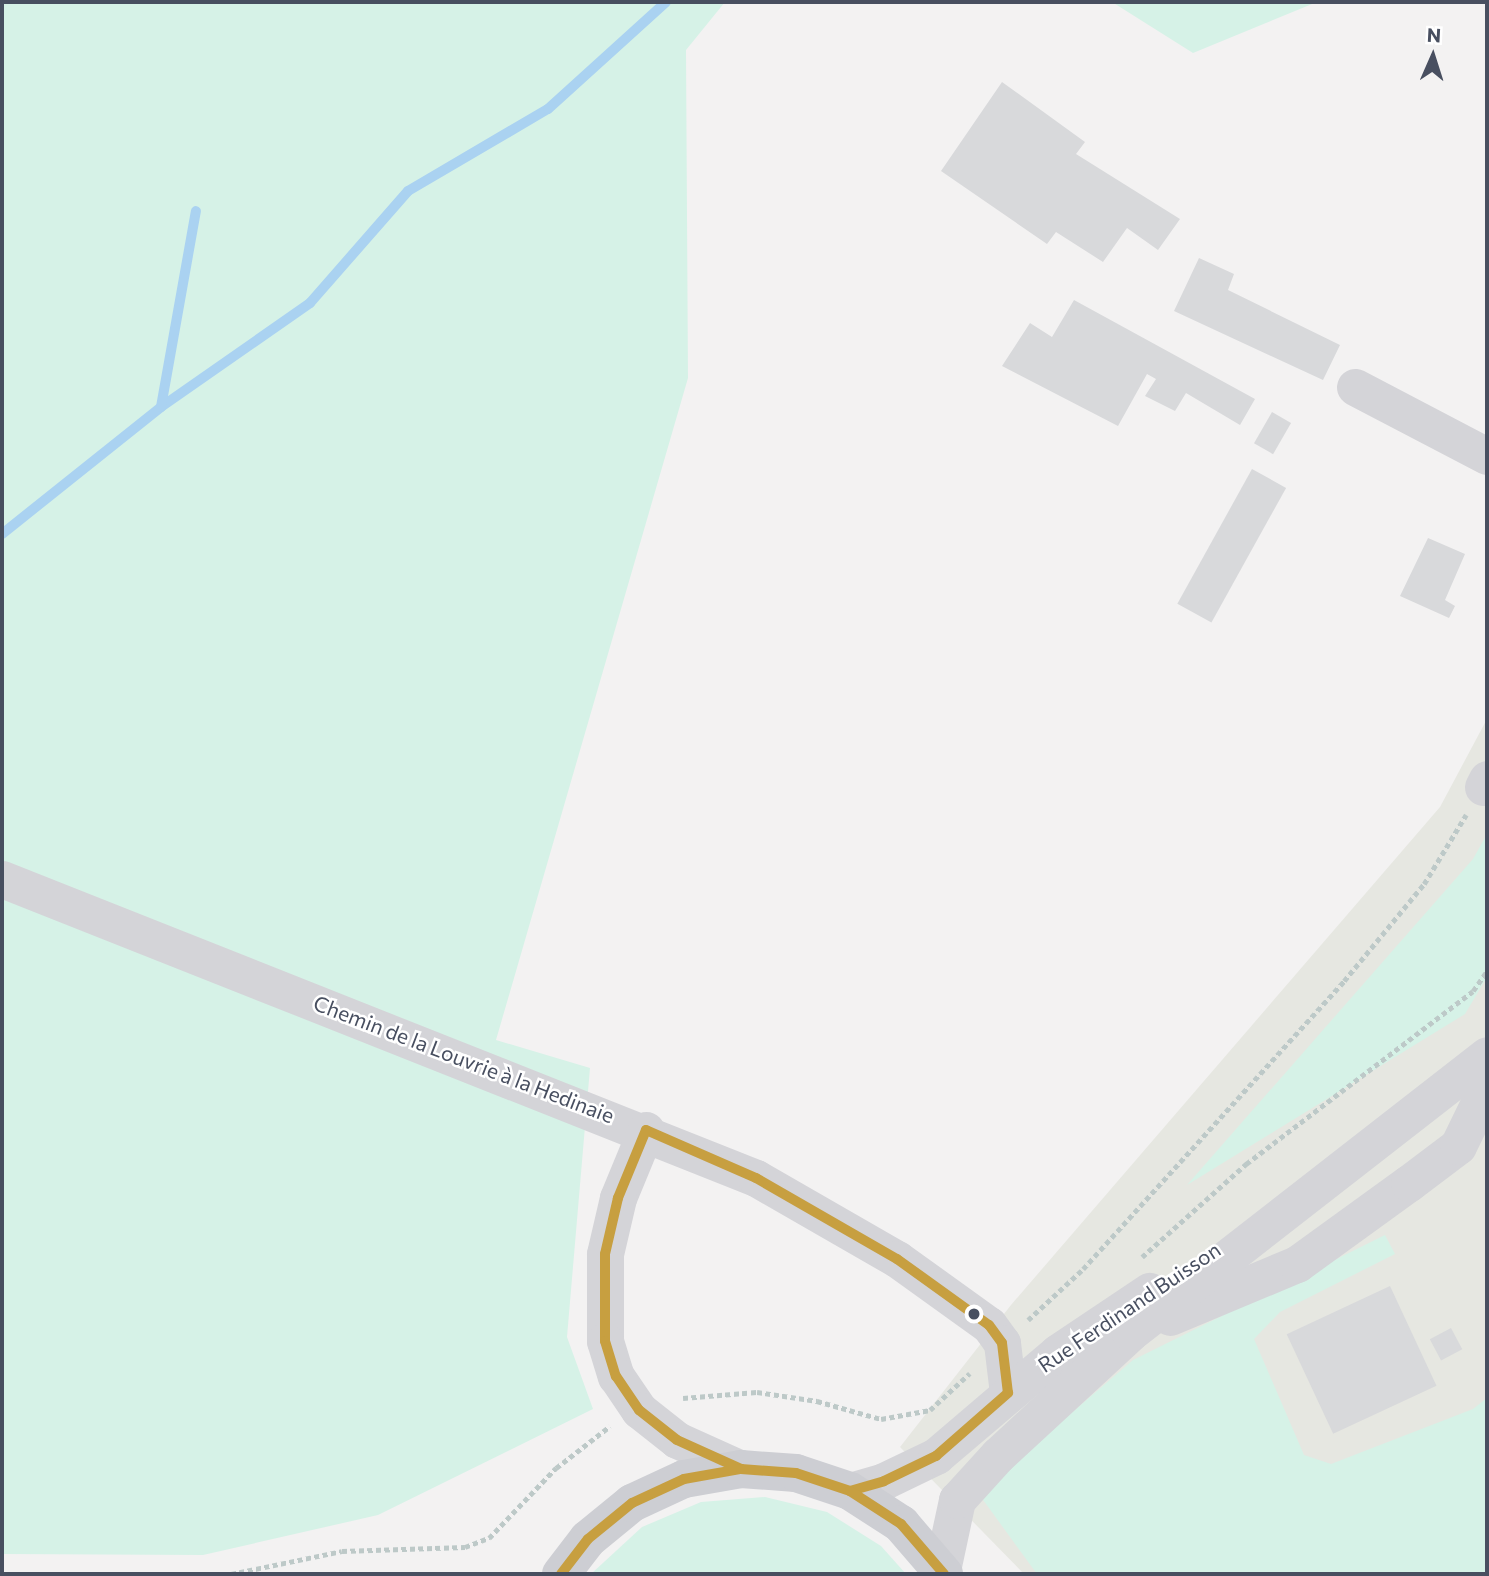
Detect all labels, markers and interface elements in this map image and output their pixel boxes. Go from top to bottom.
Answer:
north arrow [1398,21,1468,91]
text: N [1426,23,1442,46]
street label: Chemin de la Louvrie à la Hedinaie [310,990,618,1128]
street label: Rue Ferdinand Buisson [1033,1237,1225,1377]
unlabelled marker [967,1307,981,1321]

